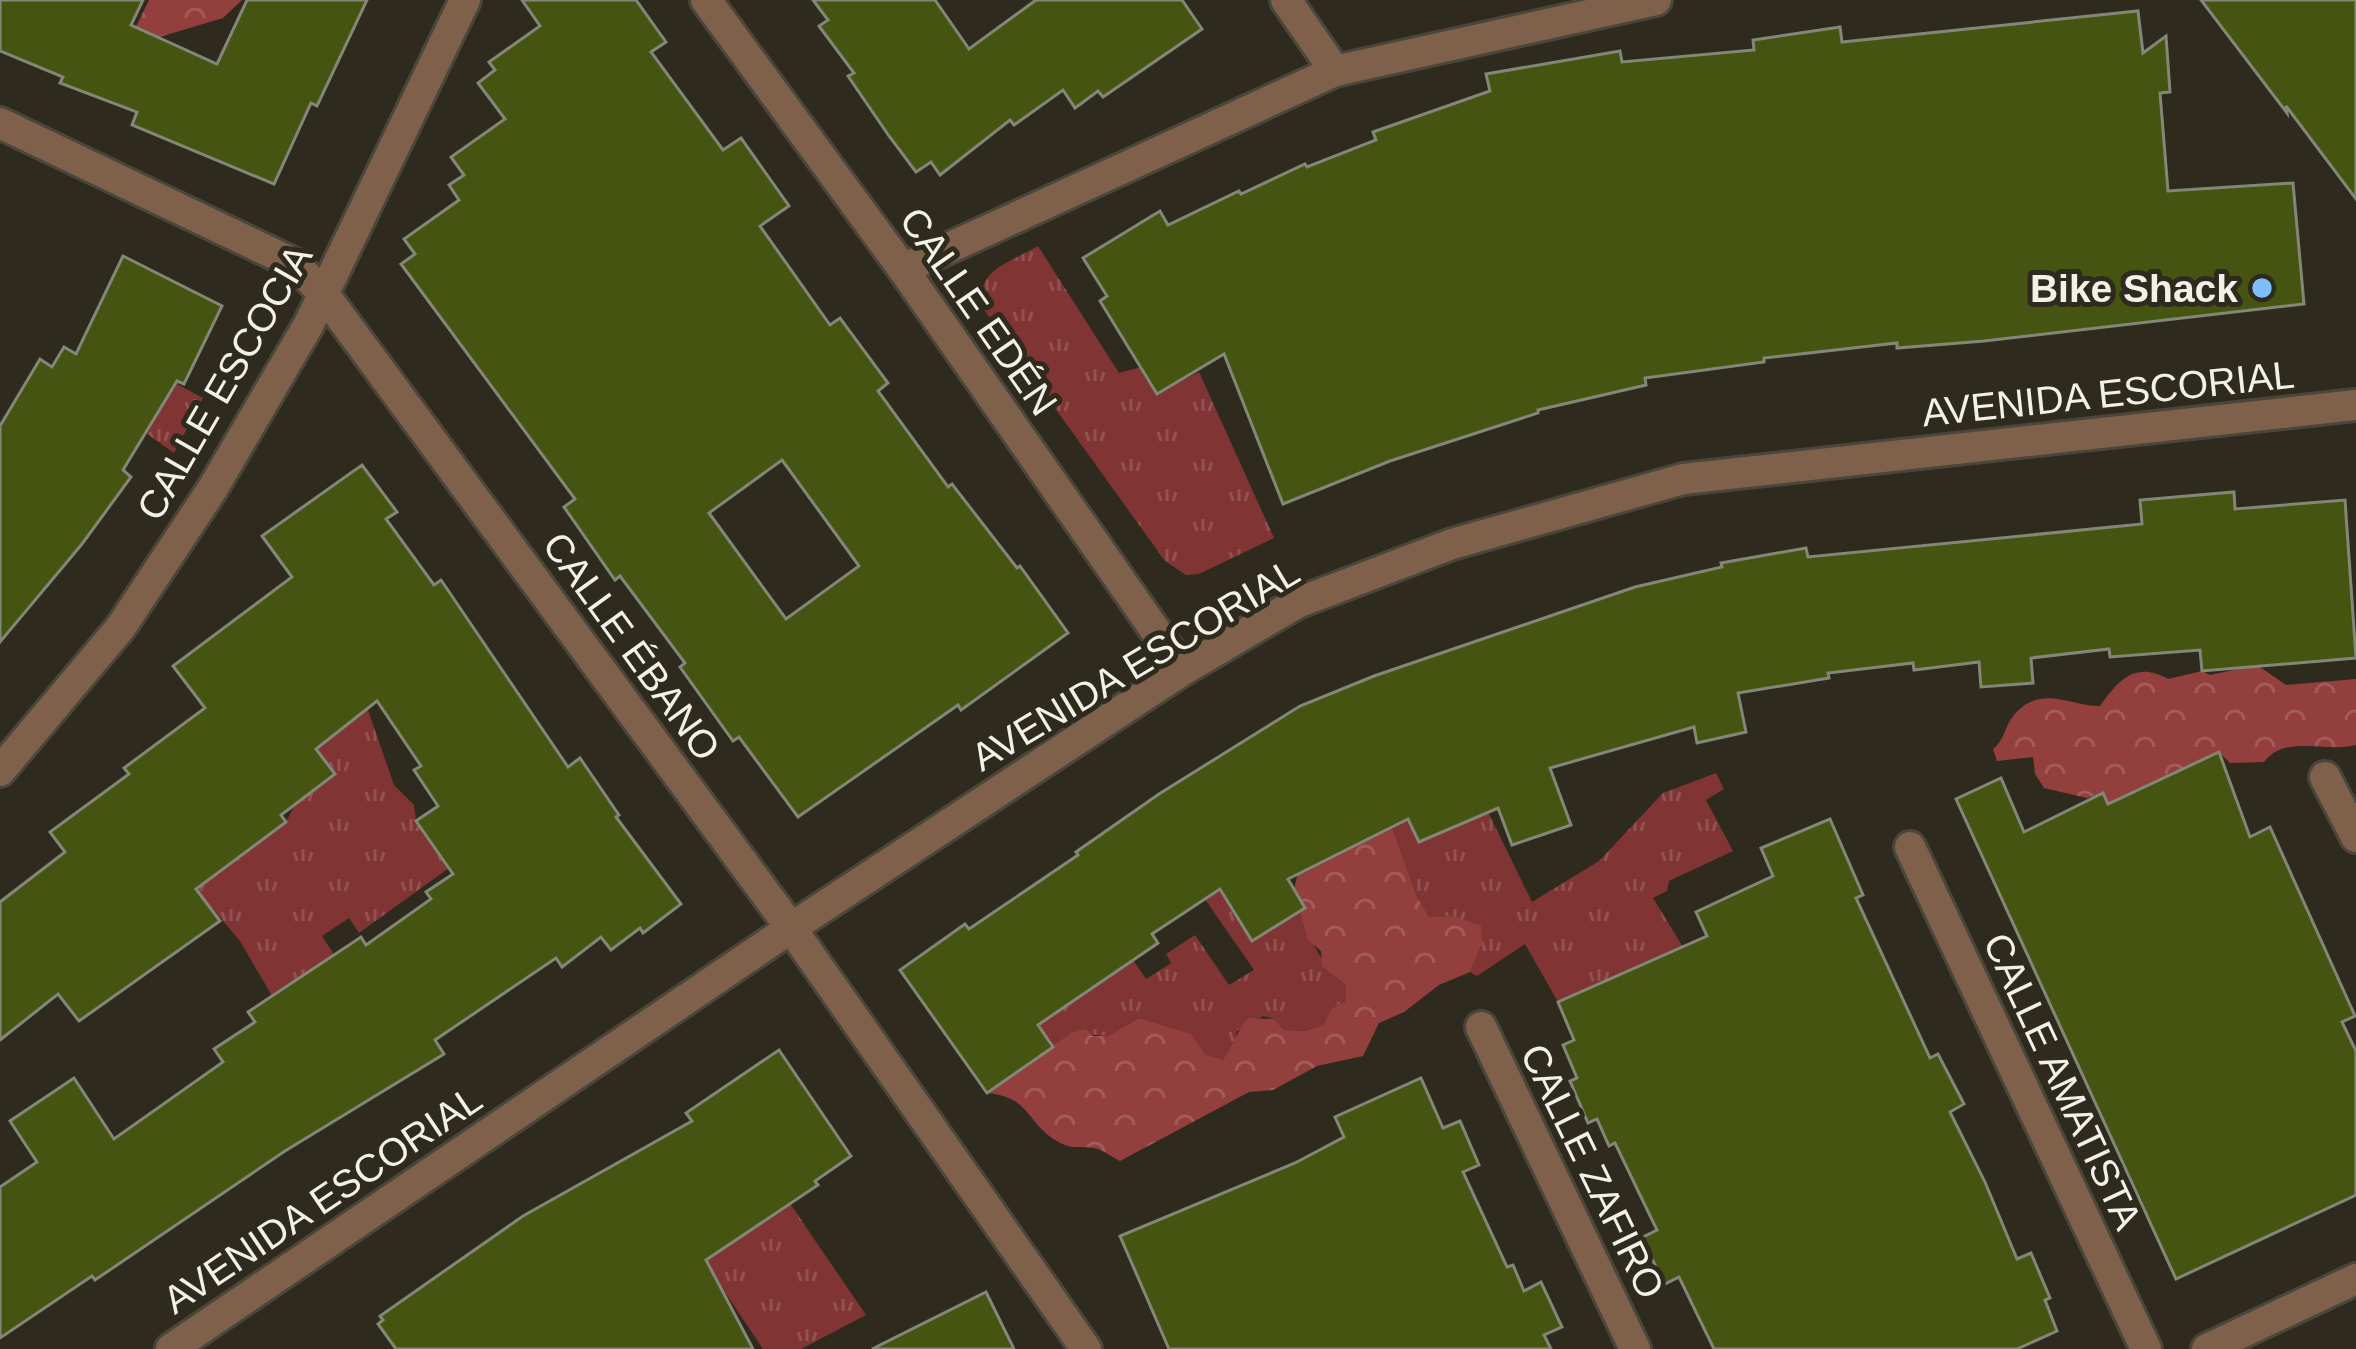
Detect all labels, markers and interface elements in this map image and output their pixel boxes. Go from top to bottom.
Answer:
street label: CALLE EDÉN [891,200,1066,423]
street label: CALLE ESCOCIA [128,237,321,527]
place label: Bike Shack [2030,267,2238,310]
marker: Bike Shack [2249,275,2275,301]
street label: AVENIDA ESCORIAL [1920,353,2296,434]
street label: CALLE ÉBANO [535,524,729,769]
street label: AVENIDA ESCORIAL [964,550,1307,779]
street label: CALLE AMATISTA [1975,926,2150,1236]
street label: CALLE ZAFIRO [1512,1037,1673,1305]
street label: AVENIDA ESCORIAL [155,1077,489,1322]

